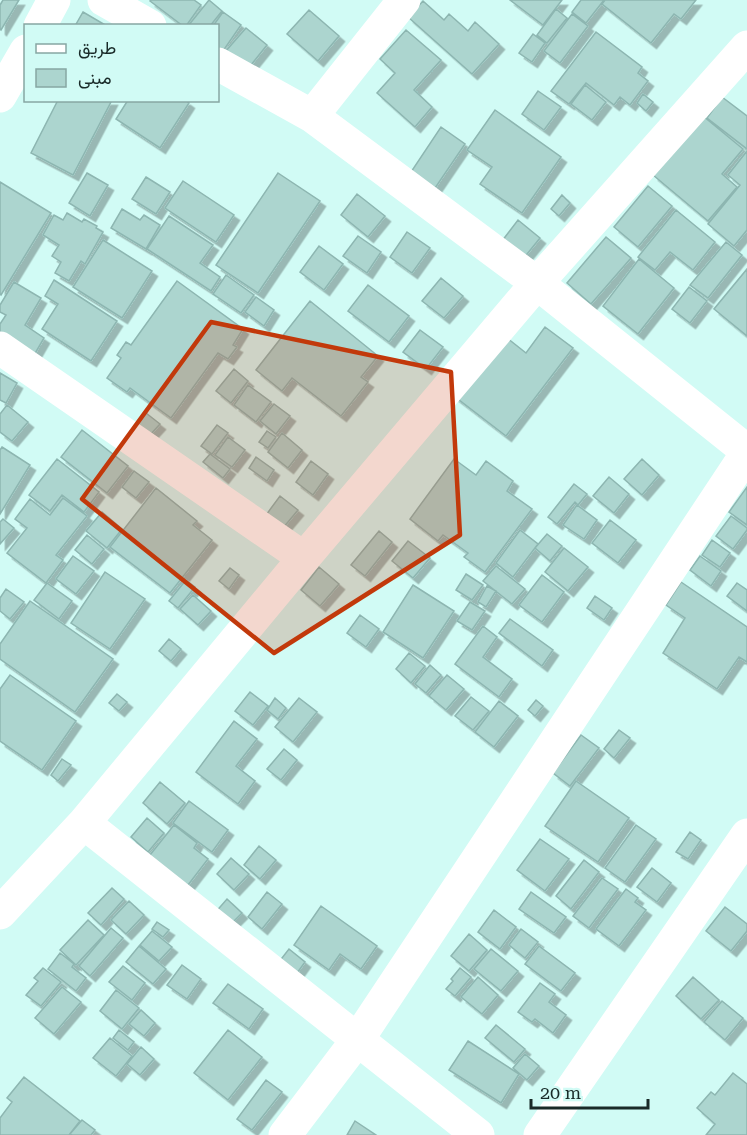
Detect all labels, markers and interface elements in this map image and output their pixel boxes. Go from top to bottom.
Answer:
legend [24,24,219,102]
text: طريق [78,37,116,59]
text: مبنى [78,67,112,89]
scale bar [531,1072,648,1110]
text: 20 m [540,1082,581,1103]

